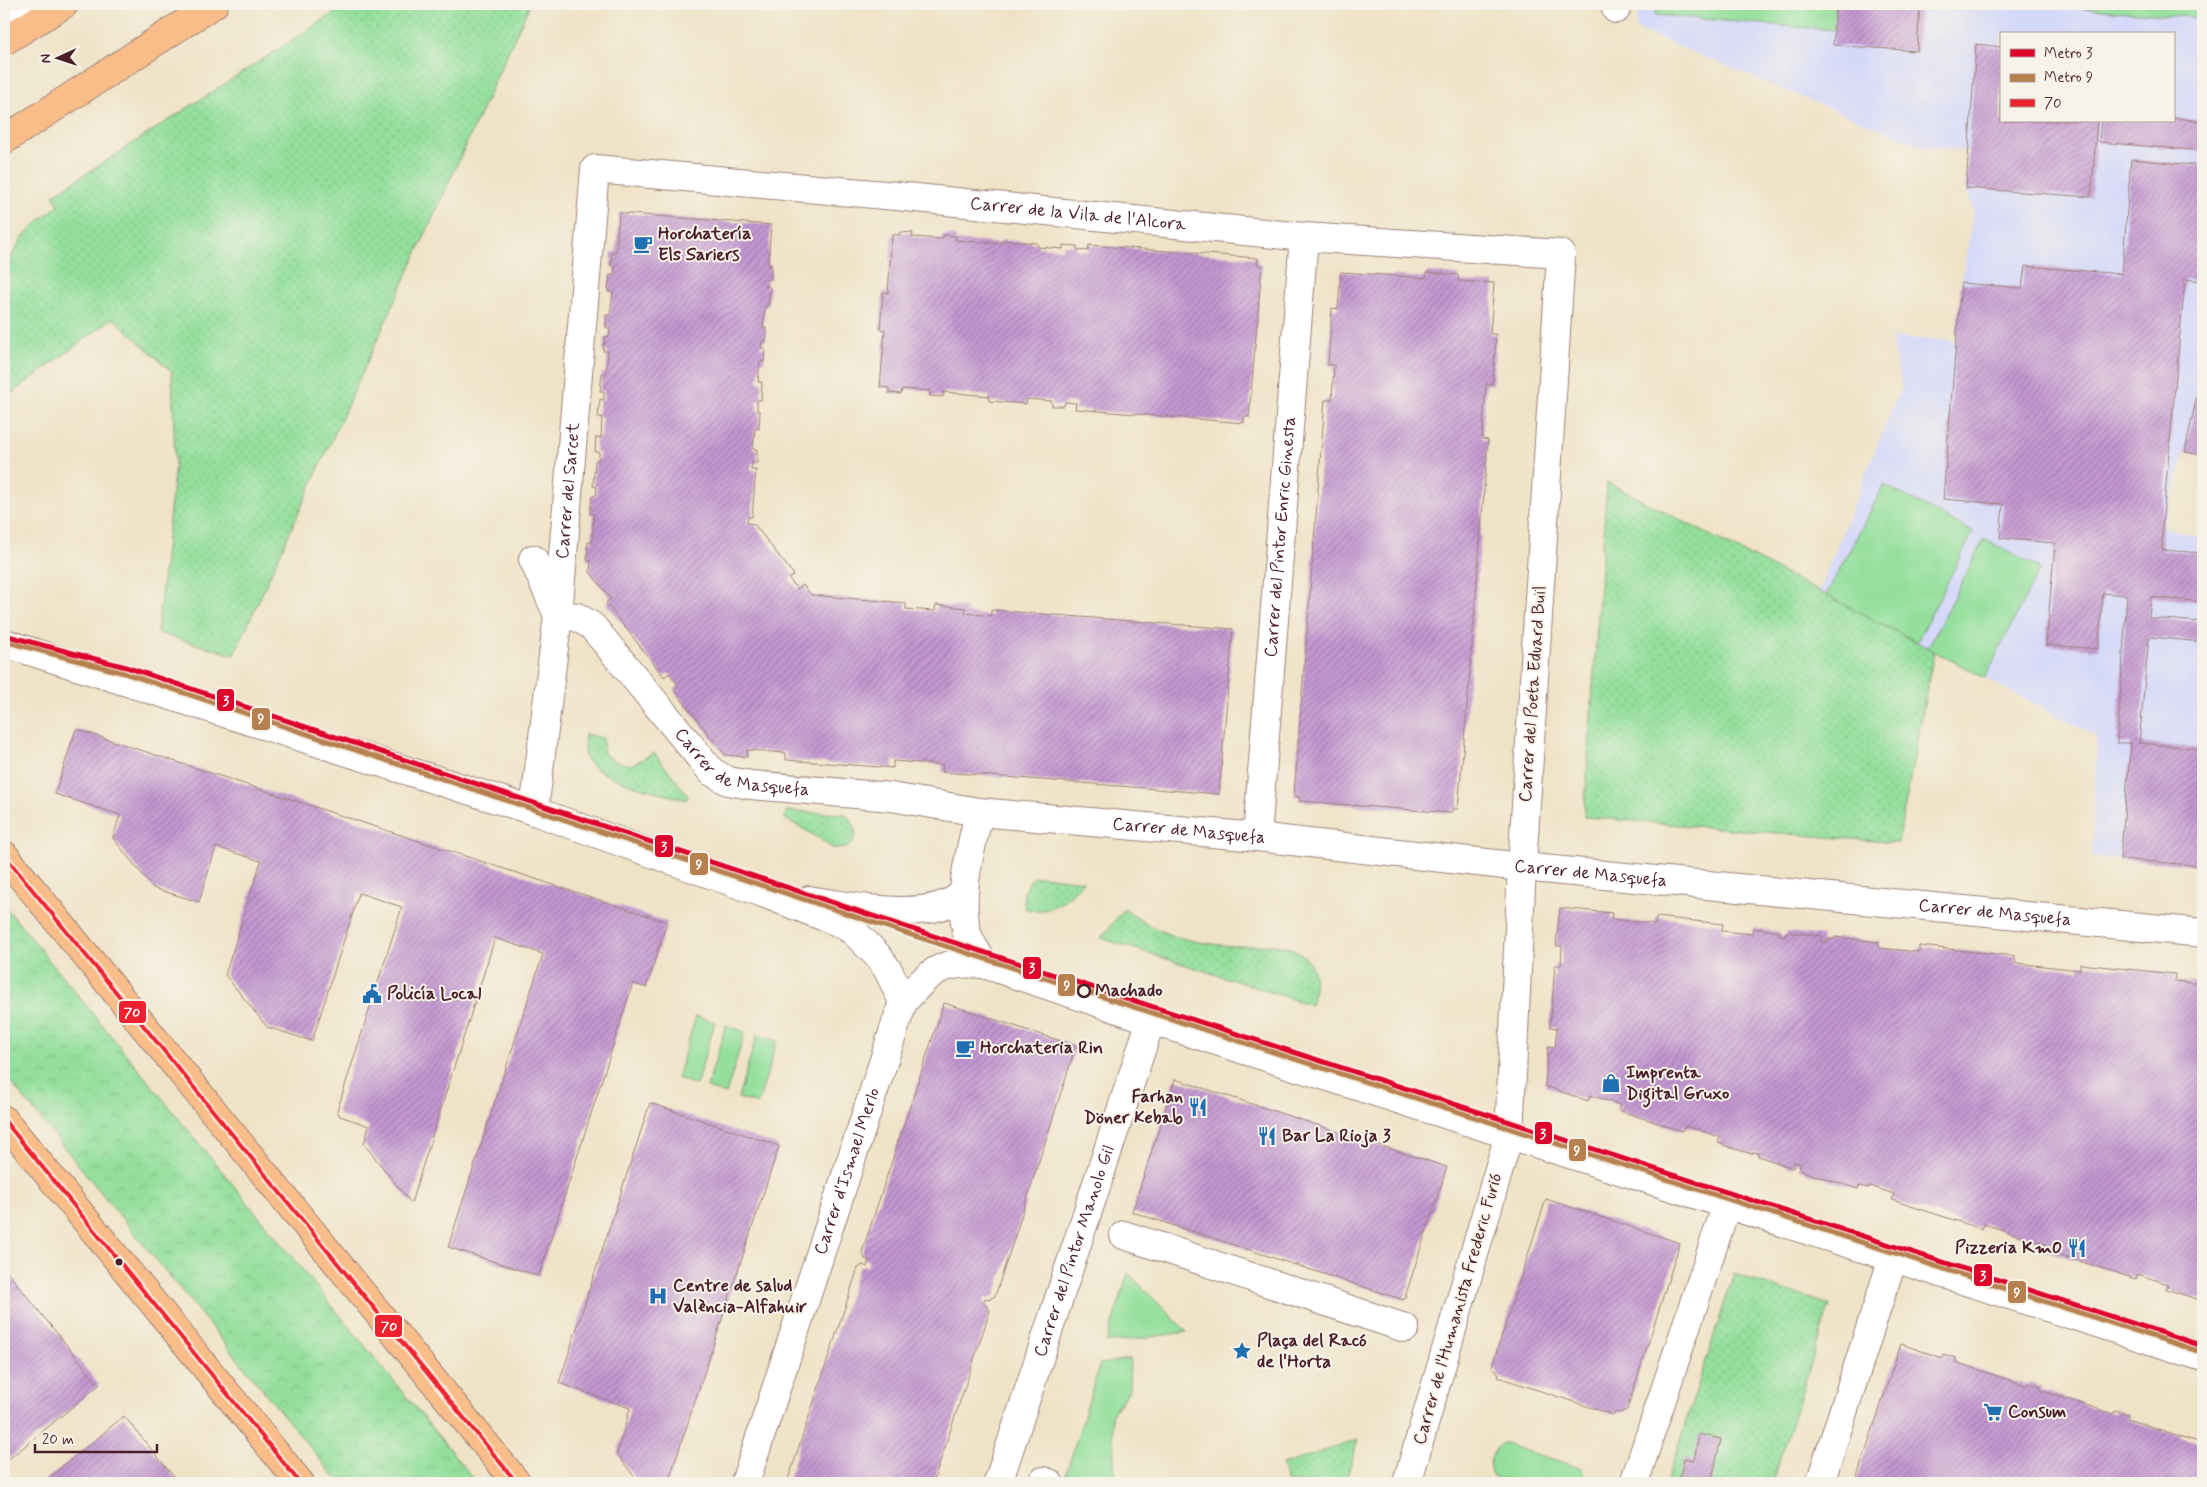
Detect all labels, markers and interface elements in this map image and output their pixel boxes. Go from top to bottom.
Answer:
north arrow [32,32,82,82]
legend [2000,32,2174,122]
text: Metro 3 [2044,44,2093,64]
text: N [37,53,55,64]
text: Metro 9 [2044,68,2093,88]
text: 70 [2044,94,2062,114]
street label: Carrer de la Vila de l'Alcora [969,192,1187,237]
place label: Horchatería Els Sariers [658,222,751,267]
cafe icon: Horchatería Els Sariers [632,233,654,255]
street label: Carrer del Pintor Enric Ginesta [1259,416,1302,658]
street label: Carrer del Sarcet [551,421,586,560]
street label: Carrer del Poeta Eduard Buïl [1513,585,1553,803]
line badge: 3 [216,688,235,712]
text: 3 [223,692,230,710]
line badge: 9 [251,707,271,731]
text: 9 [258,710,265,728]
street label: Carrer de Masquefa [669,723,810,802]
street label: Carrer de Masquefa [1111,812,1267,850]
line badge: 3 [654,834,674,858]
text: 3 [661,838,668,856]
line badge: 9 [689,852,709,876]
street label: Carrer de Masquefa [1513,854,1668,893]
text: 9 [696,856,703,874]
street label: Carrer de Masquefa [1917,893,2073,932]
line badge: 3 [1022,956,1042,980]
text: 3 [1029,959,1036,977]
line badge: 9 [1057,973,1076,997]
text: 9 [1064,977,1071,995]
place label: Machado [1095,979,1163,1003]
place label: Policía Local [387,982,482,1006]
public building icon: Policía Local [361,983,383,1005]
marker: Machado [1077,984,1091,998]
line badge: 70 [118,1000,147,1024]
text: 70 [124,1004,140,1022]
place label: Horchateria Rin [980,1036,1103,1060]
cafe icon: Horchateria Rin [954,1037,976,1059]
place label: Imprenta Digital Gruxo [1626,1061,1729,1108]
shop icon: Imprenta Digital Gruxo [1600,1072,1622,1094]
street label: Carrer d'Ismael Merlo [809,1085,886,1258]
place label: Farhan Döner Kebab [1084,1085,1183,1130]
restaurant icon: Farhan Döner Kebab [1187,1096,1209,1118]
line badge: 3 [1534,1121,1553,1145]
place label: Bar La Rioja 3 [1282,1124,1391,1148]
restaurant icon: Bar La Rioja 3 [1256,1125,1278,1147]
text: 3 [1540,1125,1547,1143]
line badge: 9 [1568,1138,1587,1162]
street label: Carrer del Pintor Manolo Gil [1028,1142,1121,1360]
text: 9 [1574,1142,1581,1160]
street label: Carrer de l'Humanista Frederic Furió [1408,1170,1508,1448]
place label: Pizzeria Km0 [1955,1236,2062,1260]
restaurant icon: Pizzeria Km0 [2066,1237,2088,1259]
unlabelled marker [114,1257,124,1267]
line badge: 3 [1973,1263,1993,1287]
text: 3 [1980,1267,1987,1285]
place label: Centre de salud València-Alfahuir [673,1274,807,1319]
line badge: 9 [2007,1280,2027,1304]
text: 9 [2014,1284,2021,1302]
hospital icon: Centre de salud València-Alfahuir [647,1285,669,1307]
line badge: 70 [374,1314,403,1338]
text: 70 [381,1318,397,1336]
place label: Plaça del Racó de l'Horta [1257,1329,1367,1374]
place icon: Plaça del Racó de l'Horta [1231,1340,1253,1362]
place label: Consum [2008,1400,2066,1424]
supermarket icon: Consum [1982,1401,2004,1423]
scale bar [35,1422,158,1454]
text: 20 m [42,1430,74,1450]

